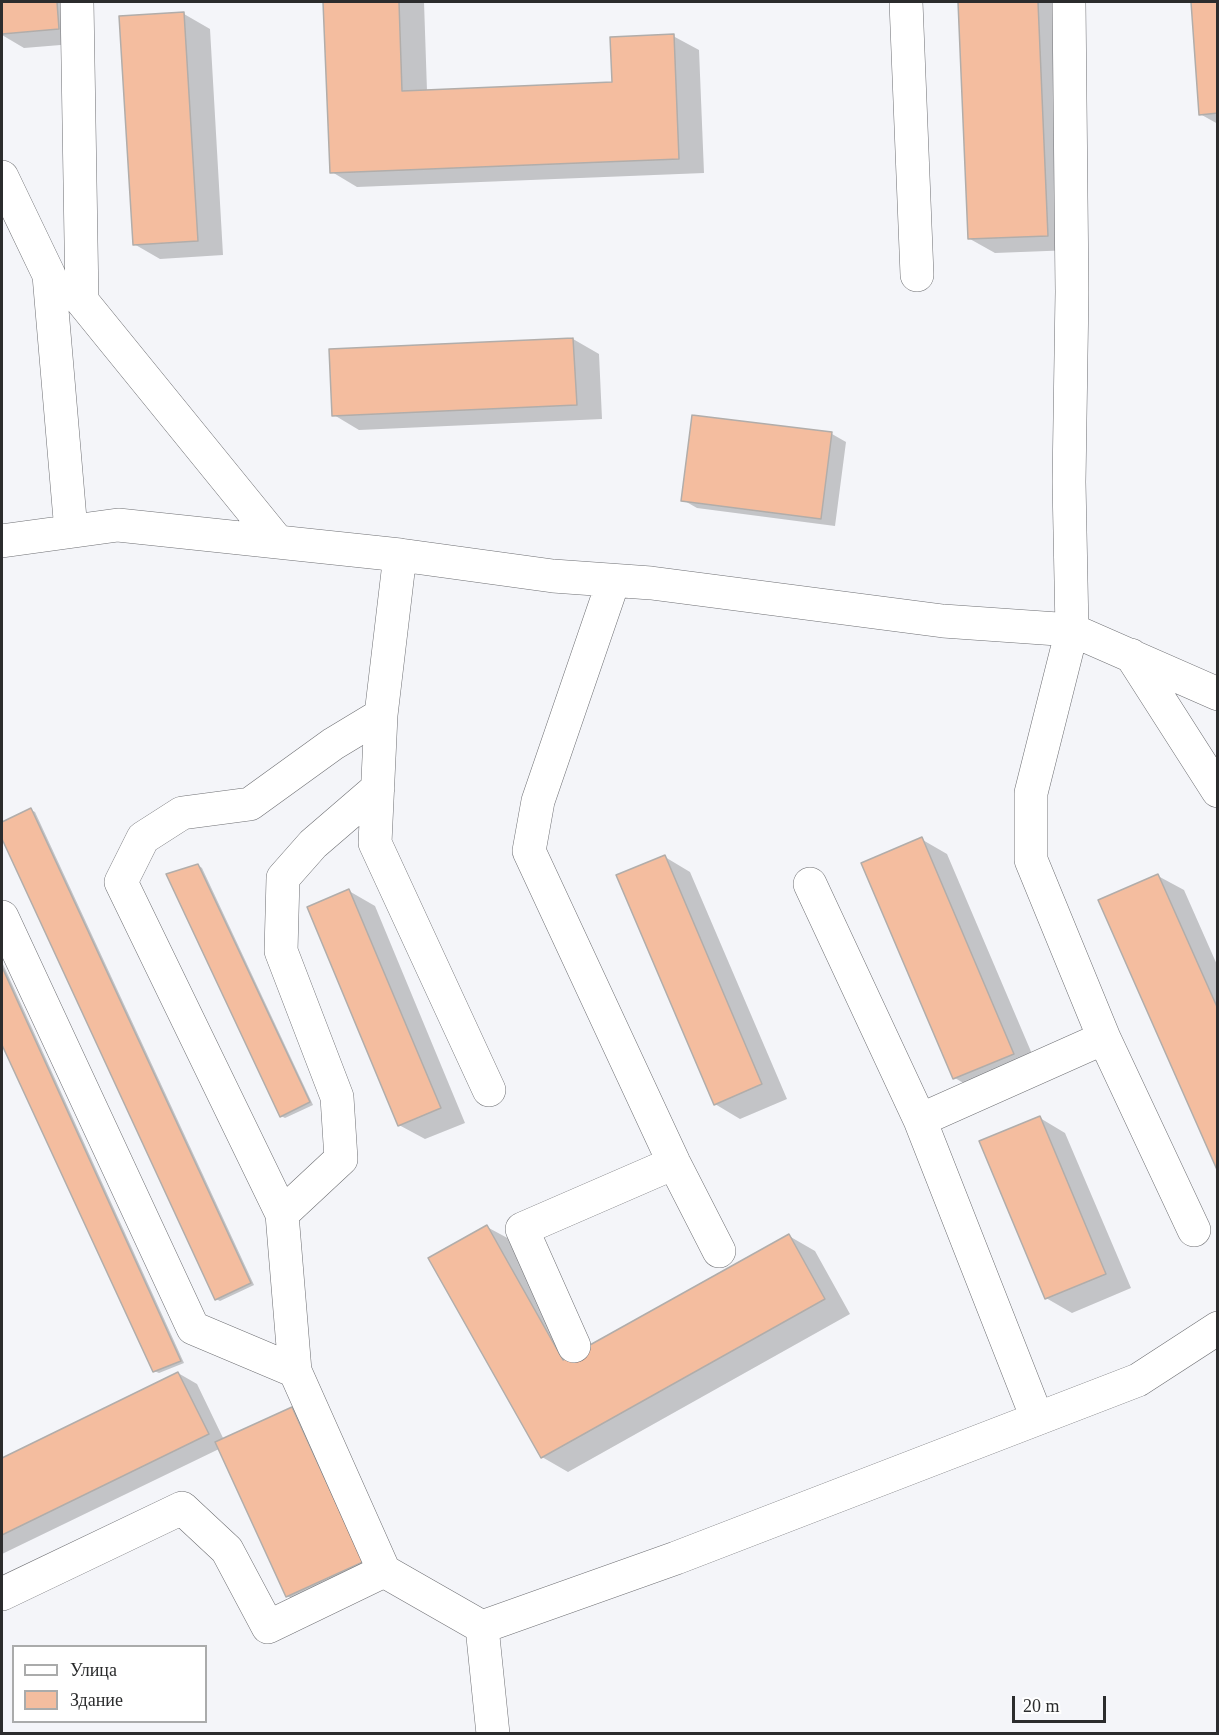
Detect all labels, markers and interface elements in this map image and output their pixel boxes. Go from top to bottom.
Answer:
legend [12,1645,207,1723]
text: Улица [70,1660,117,1680]
scale bar [1015,1684,1110,1722]
text: Здание [70,1690,123,1710]
text: 20 m [1023,1696,1060,1716]

